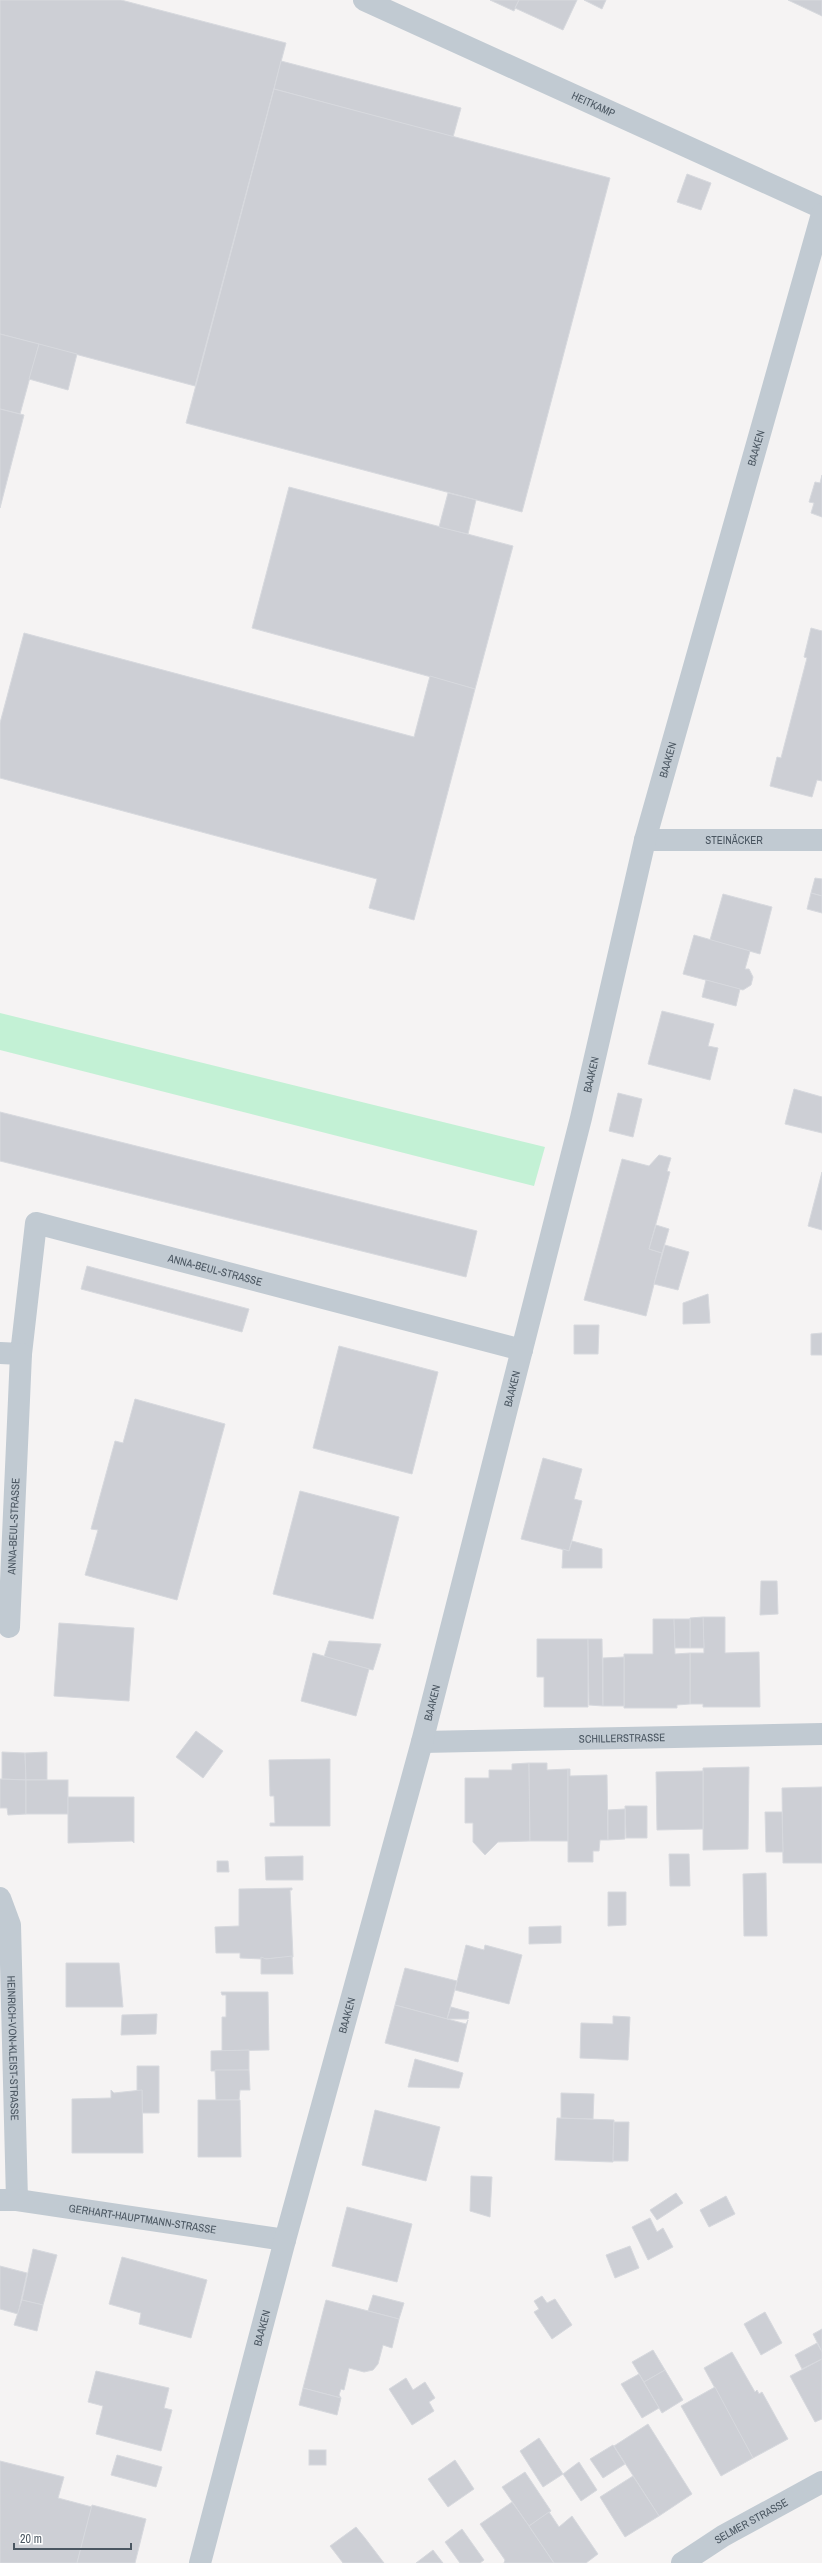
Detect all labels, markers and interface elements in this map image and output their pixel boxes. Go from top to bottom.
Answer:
street label: HEITKAMP [570,88,617,120]
street label: BAAKEN [744,429,768,468]
street label: BAAKEN [656,740,679,779]
street label: STEINÄCKER [705,833,763,847]
street label: BAAKEN [580,1055,602,1094]
street label: ANNA-BEUL-STRASSE [165,1251,264,1289]
street label: BAAKEN [501,1369,523,1408]
street label: ANNA-BEUL-STRASSE [4,1477,23,1576]
street label: BAAKEN [421,1683,443,1722]
street label: SCHILLERSTRASSE [579,1730,665,1746]
street label: HEINRICH-VON-KLEIST-STRASSE [4,1975,22,2121]
street label: BAAKEN [335,1996,358,2035]
street label: GERHART-HAUPTMANN-STRASSE [68,2201,217,2237]
street label: BAAKEN [250,2308,273,2348]
street label: SELMER STRASSE [712,2495,790,2547]
scale bar [14,2525,131,2551]
text: 20 m [20,2531,42,2547]

